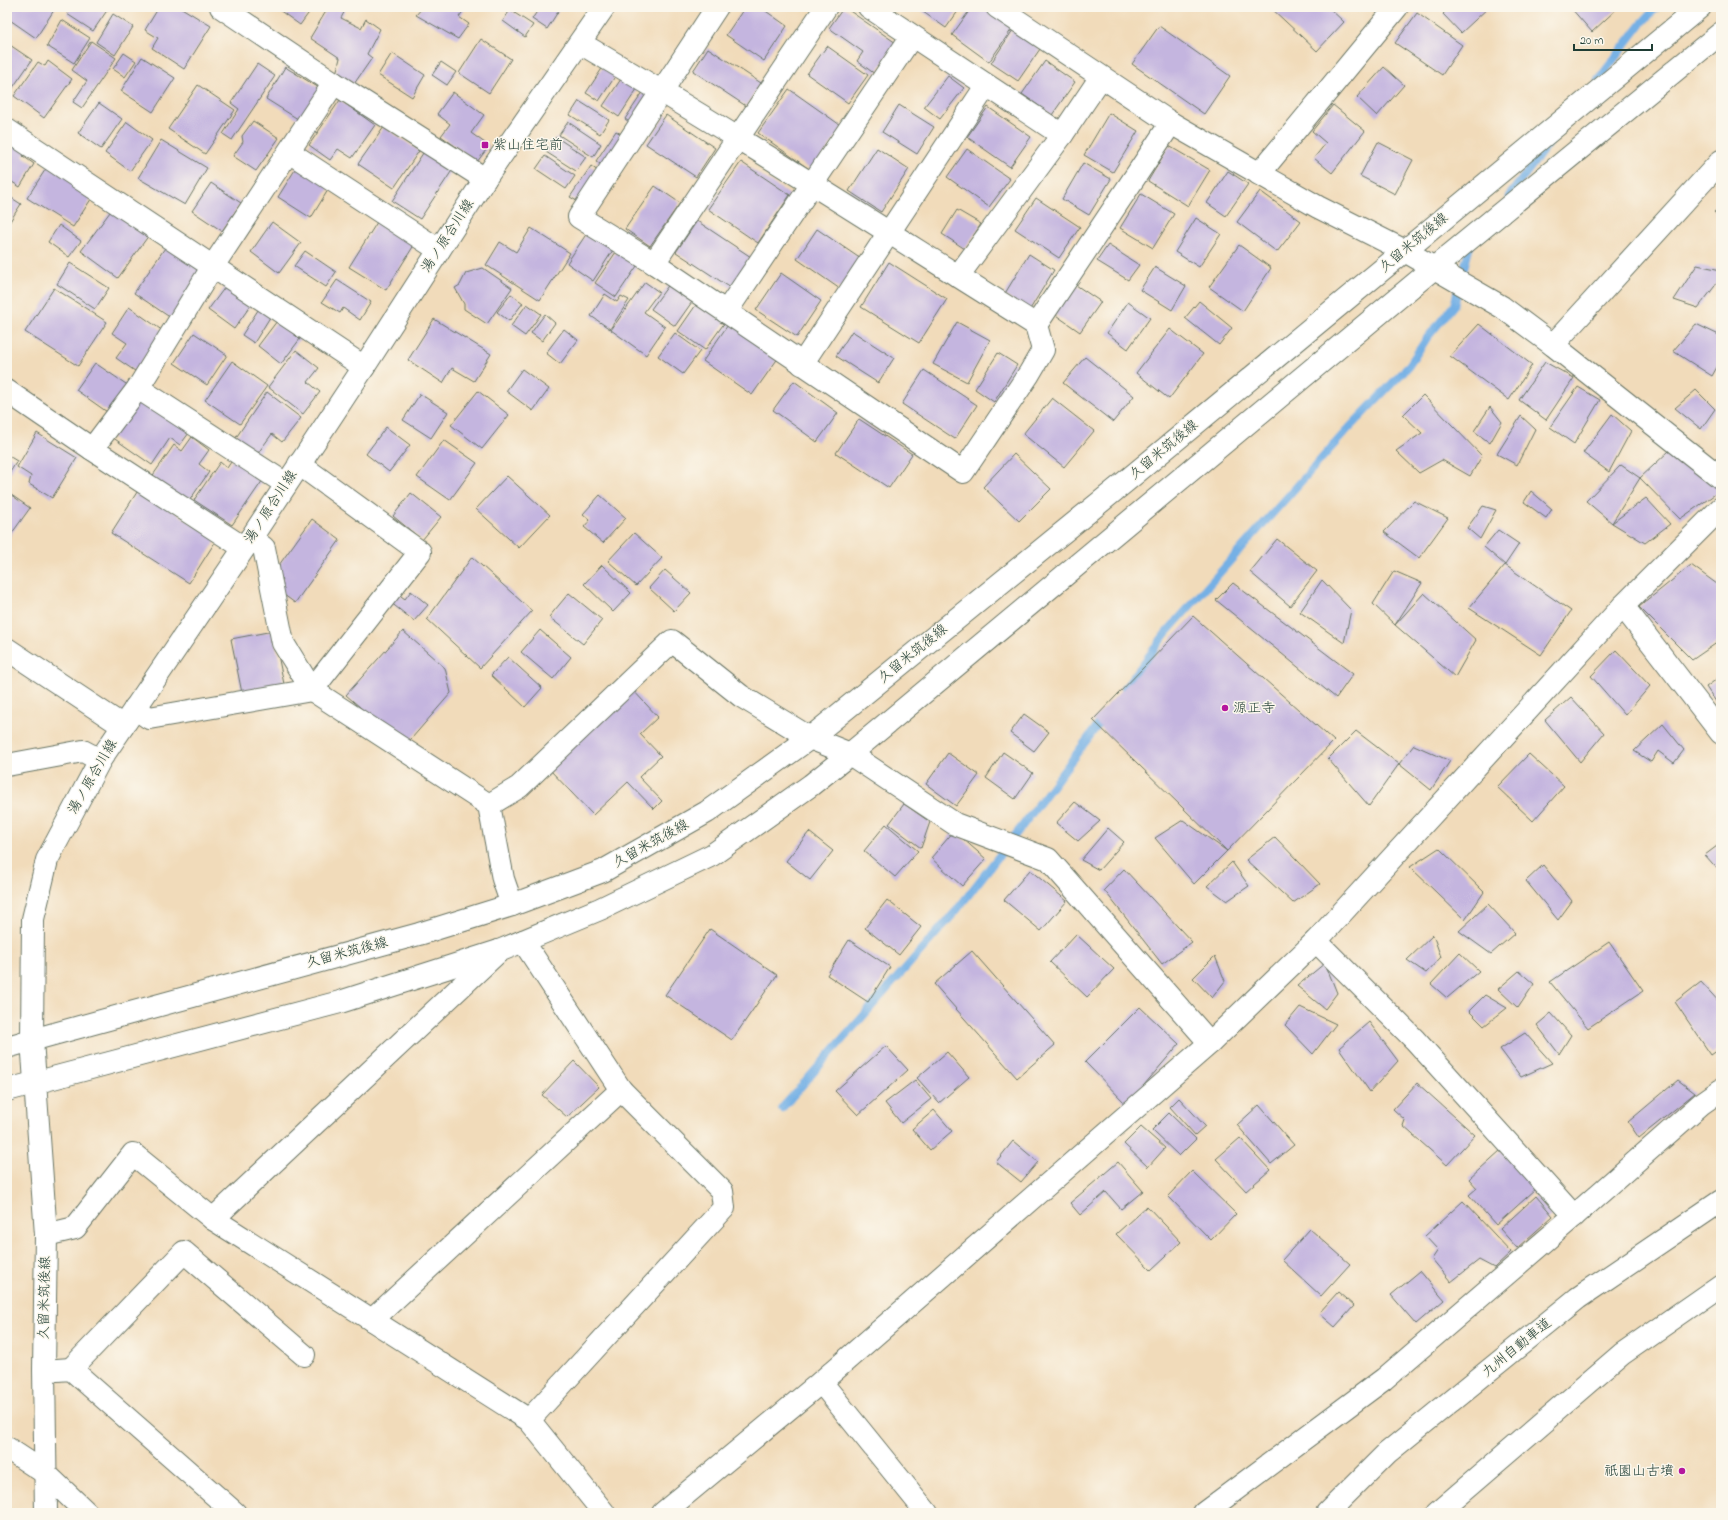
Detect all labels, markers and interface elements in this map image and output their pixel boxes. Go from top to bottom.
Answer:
scale bar [1574,26,1652,52]
text: 20 m [1580,32,1603,50]
place label: 紫山住宅前 [493,135,563,156]
marker: 紫山住宅前 [480,140,490,150]
street label: 湯ノ原合川線 [416,195,480,277]
street label: 久留米筑後線 [1375,208,1453,278]
street label: 久留米筑後線 [1125,415,1203,485]
street label: 湯ノ原合川線 [239,466,303,548]
street label: 久留米筑後線 [874,619,952,689]
place label: 源正寺 [1233,698,1275,719]
marker: 源正寺 [1220,703,1230,713]
street label: 湯ノ原合川線 [63,735,123,819]
street label: 久留米筑後線 [609,814,693,874]
street label: 久留米筑後線 [304,932,390,974]
street label: 久留米筑後線 [34,1256,56,1340]
street label: 九州自動車道 [1478,1313,1556,1383]
place label: 祇園山古墳 [1604,1461,1674,1482]
marker: 祇園山古墳 [1677,1466,1687,1476]

